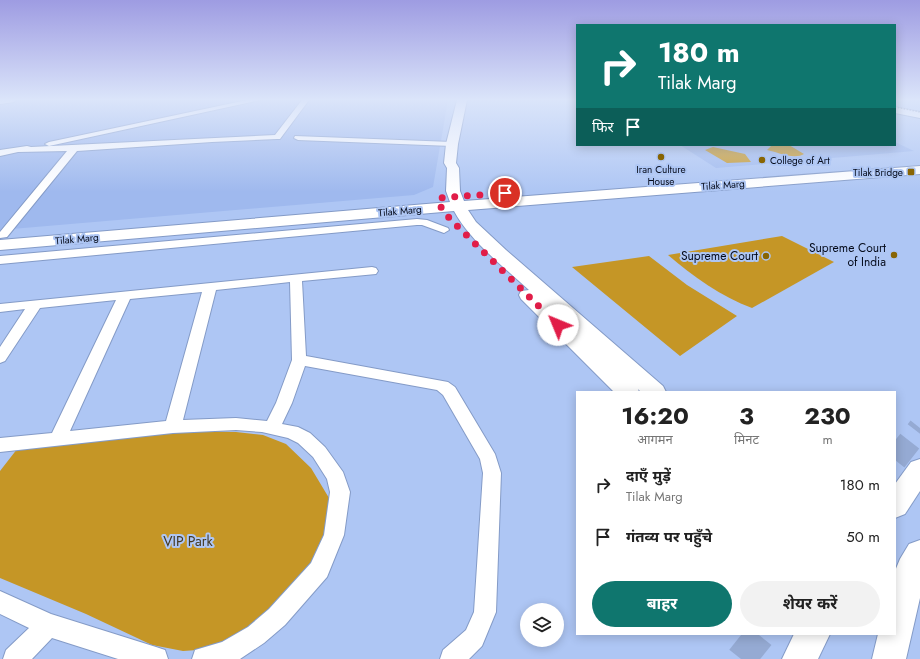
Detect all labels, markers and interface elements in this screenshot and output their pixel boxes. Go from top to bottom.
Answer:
text: 180 m [658,32,740,73]
icon: right [592,40,644,92]
text: Tilak Marg [658,70,737,96]
text: फिर [592,116,614,138]
icon: arrive [622,116,644,138]
marker: Iran Culture House [656,152,666,162]
place label: College of Art [770,153,830,168]
marker: College of Art [757,155,767,165]
place label: Iran Culture House [636,162,686,189]
place label: Tilak Bridge [853,165,903,180]
marker: Tilak Bridge [906,167,916,177]
pin [488,176,522,210]
street label: Tilak Marg [701,176,745,194]
icon: arrive [494,182,516,204]
street label: Tilak Marg [378,202,422,220]
street label: Tilak Marg [55,230,99,248]
place label: Supreme Court of India [809,239,886,271]
place label: Supreme Court [681,247,758,265]
marker: Supreme Court of India [889,250,899,260]
marker: Supreme Court [761,251,771,261]
position arrow [537,304,579,346]
text: 16:20 [621,398,689,433]
text: 3 [739,398,754,433]
text: 230 [804,398,851,433]
text: आगमन [637,430,673,449]
text: मिनट [734,430,759,449]
text: m [822,430,833,449]
text: दाएँ मुड़ें [626,465,671,487]
icon: right [592,474,614,496]
text: 180 m [840,474,880,496]
text: Tilak Marg [626,487,683,506]
icon: arrive [592,526,614,548]
text: गंतव्य पर पहुँचे [626,526,712,548]
text: 50 m [846,526,880,548]
park label: VIP Park [163,531,214,551]
button: बाहर [592,581,732,627]
button: शेयर करें [740,581,880,627]
map controls [520,603,564,647]
button: layers [520,603,564,647]

